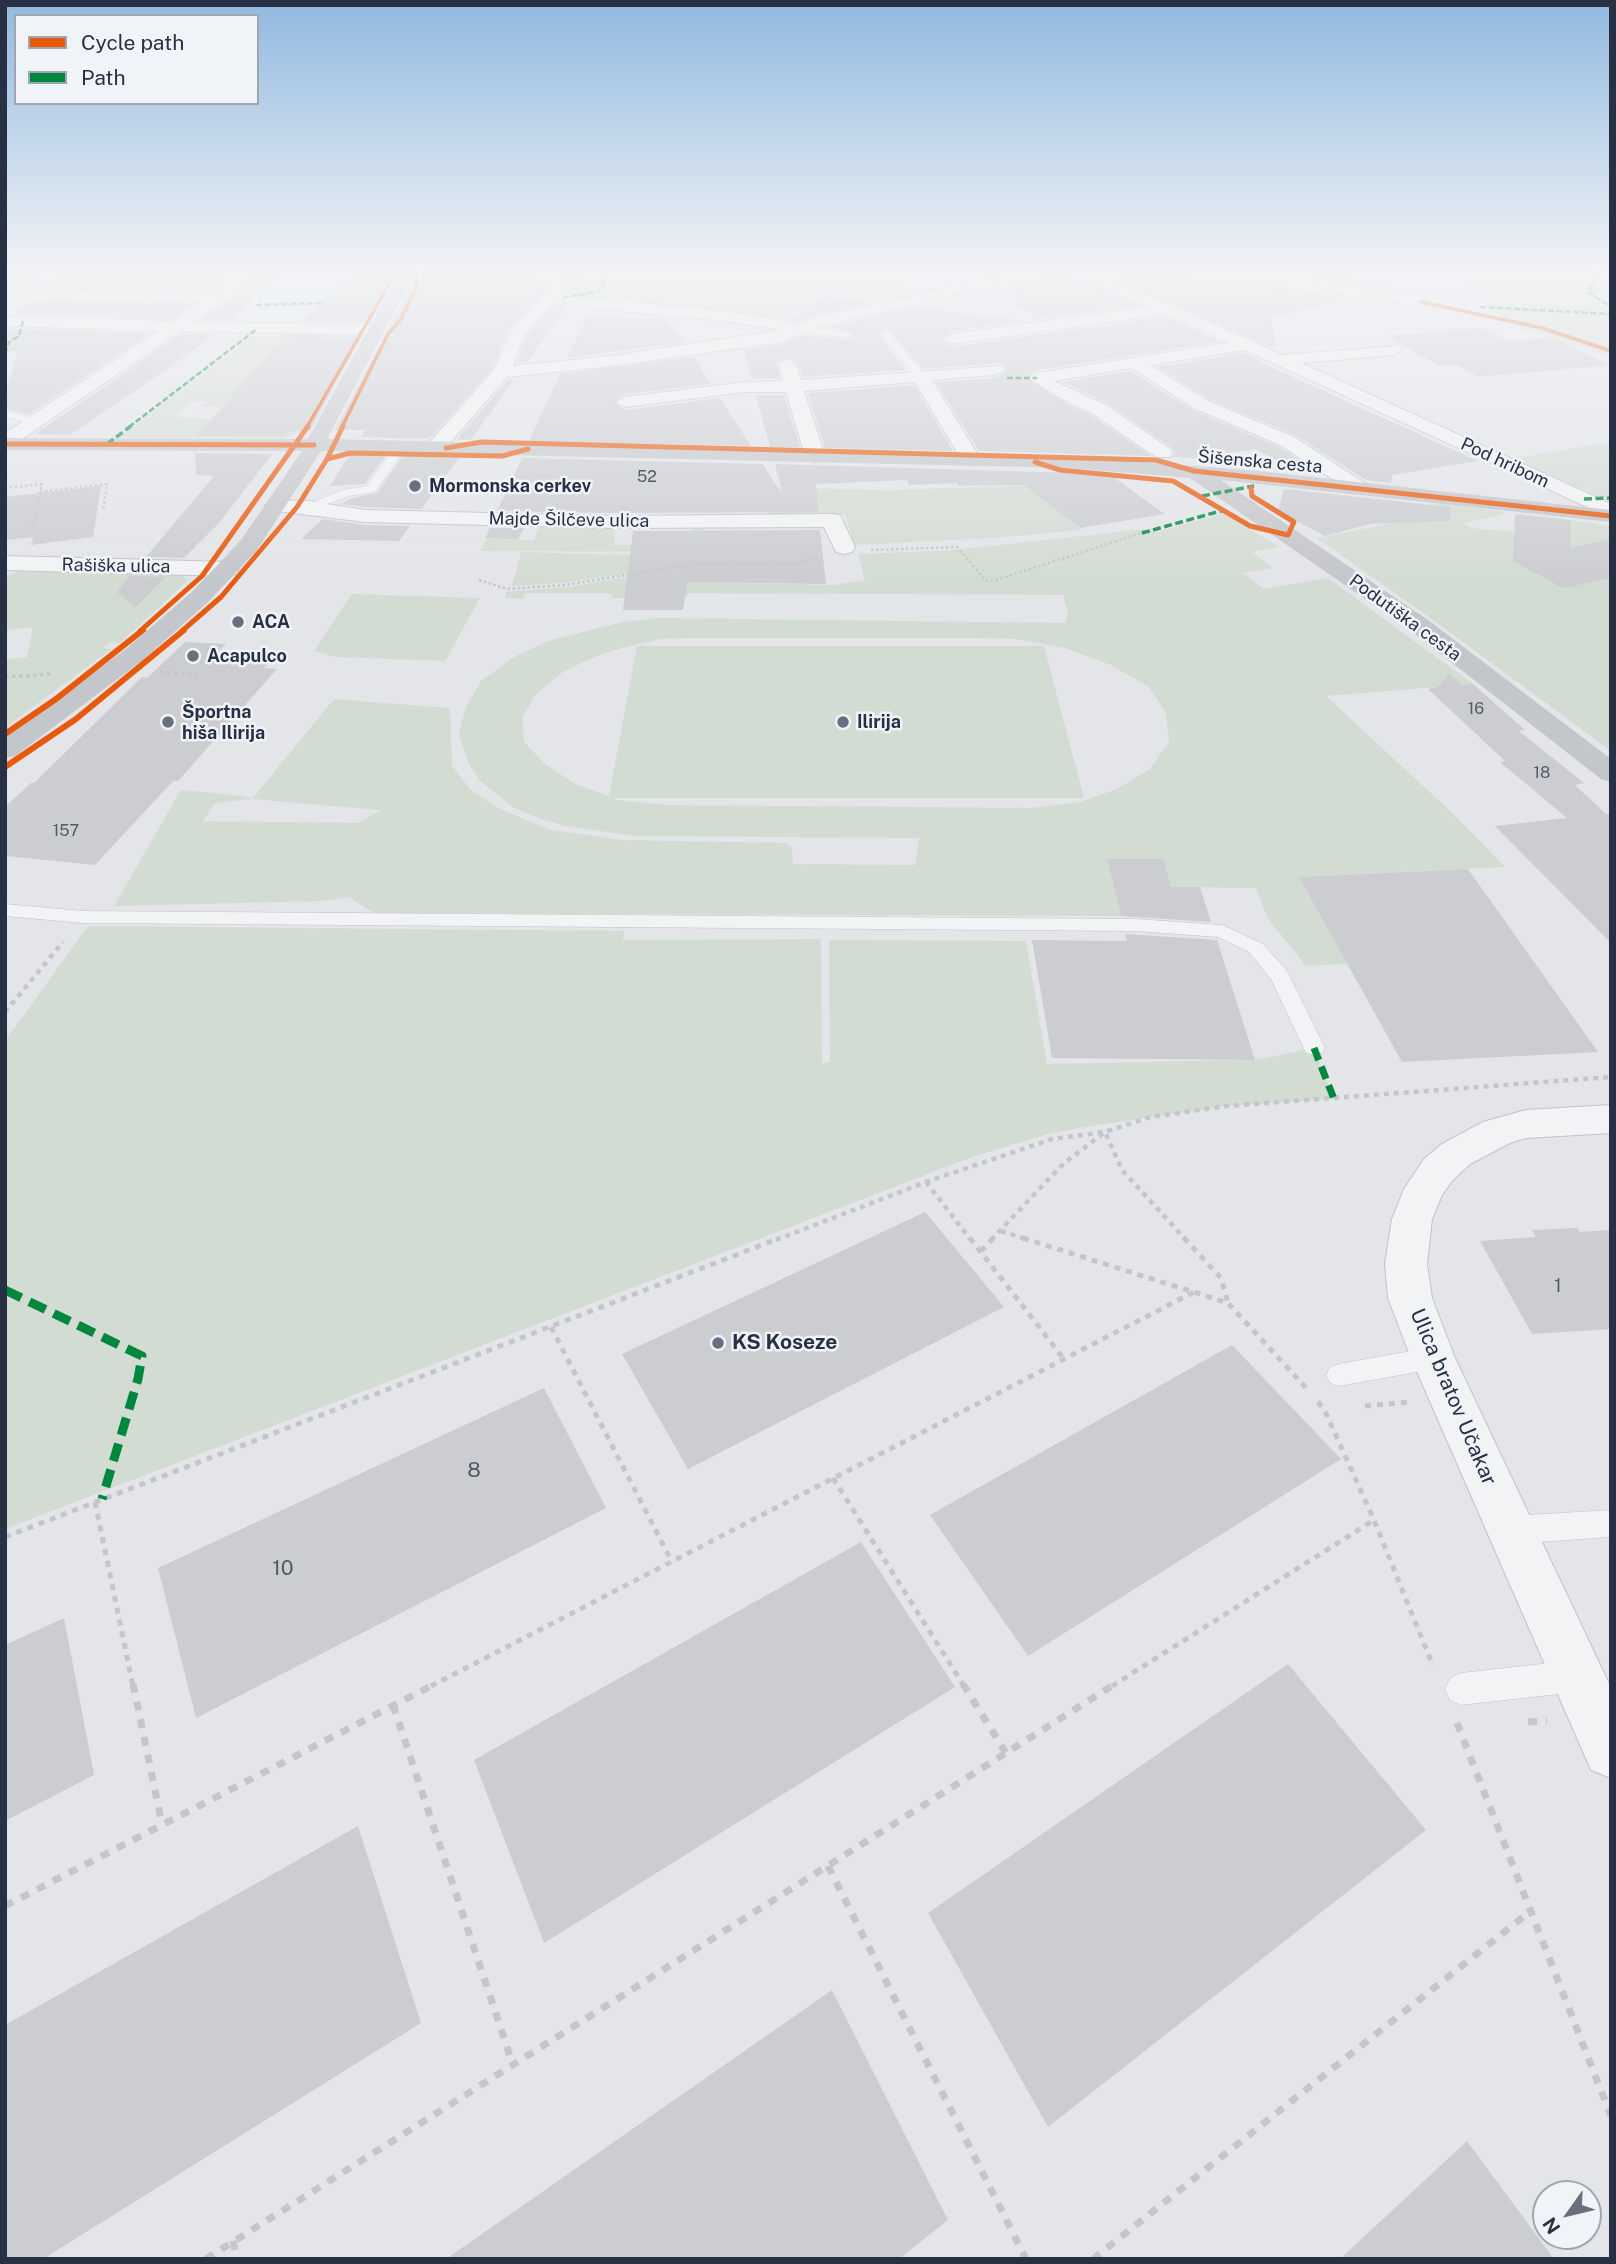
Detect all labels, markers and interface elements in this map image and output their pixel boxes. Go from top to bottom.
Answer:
legend [14,14,259,105]
text: Cycle path [81,30,184,55]
text: Path [81,65,126,90]
street label: Pod hribom [1457,433,1553,493]
street label: Šišenska cesta [1197,446,1323,478]
house number: 52 [637,467,657,487]
place label: Mormonska cerkev [429,475,591,497]
marker: Mormonska cerkev [407,478,423,494]
street label: Majde Šilčeve ulica [488,508,650,532]
street label: Rašiška ulica [61,554,171,578]
street label: Podutiška cesta [1345,570,1465,666]
place label: ACA [252,611,290,633]
marker: ACA [230,614,246,630]
place label: Acapulco [207,645,287,667]
marker: Acapulco [185,648,201,664]
house number: 16 [1468,699,1484,719]
place label: Športna hiša Ilirija [182,701,265,744]
place label: Ilirija [857,711,901,733]
marker: Športna hiša Ilirija [160,714,176,730]
marker: Ilirija [835,714,851,730]
house number: 18 [1534,763,1550,783]
house number: 157 [53,821,79,841]
house number: 1 [1554,1275,1562,1297]
street label: Ulica bratov Učakar [1404,1305,1502,1489]
place label: KS Koseze [732,1330,837,1356]
marker: KS Koseze [710,1335,726,1351]
house number: 8 [467,1458,481,1484]
house number: 10 [272,1556,294,1582]
north arrow [1532,2180,1602,2250]
text: N [1538,2213,1565,2238]

